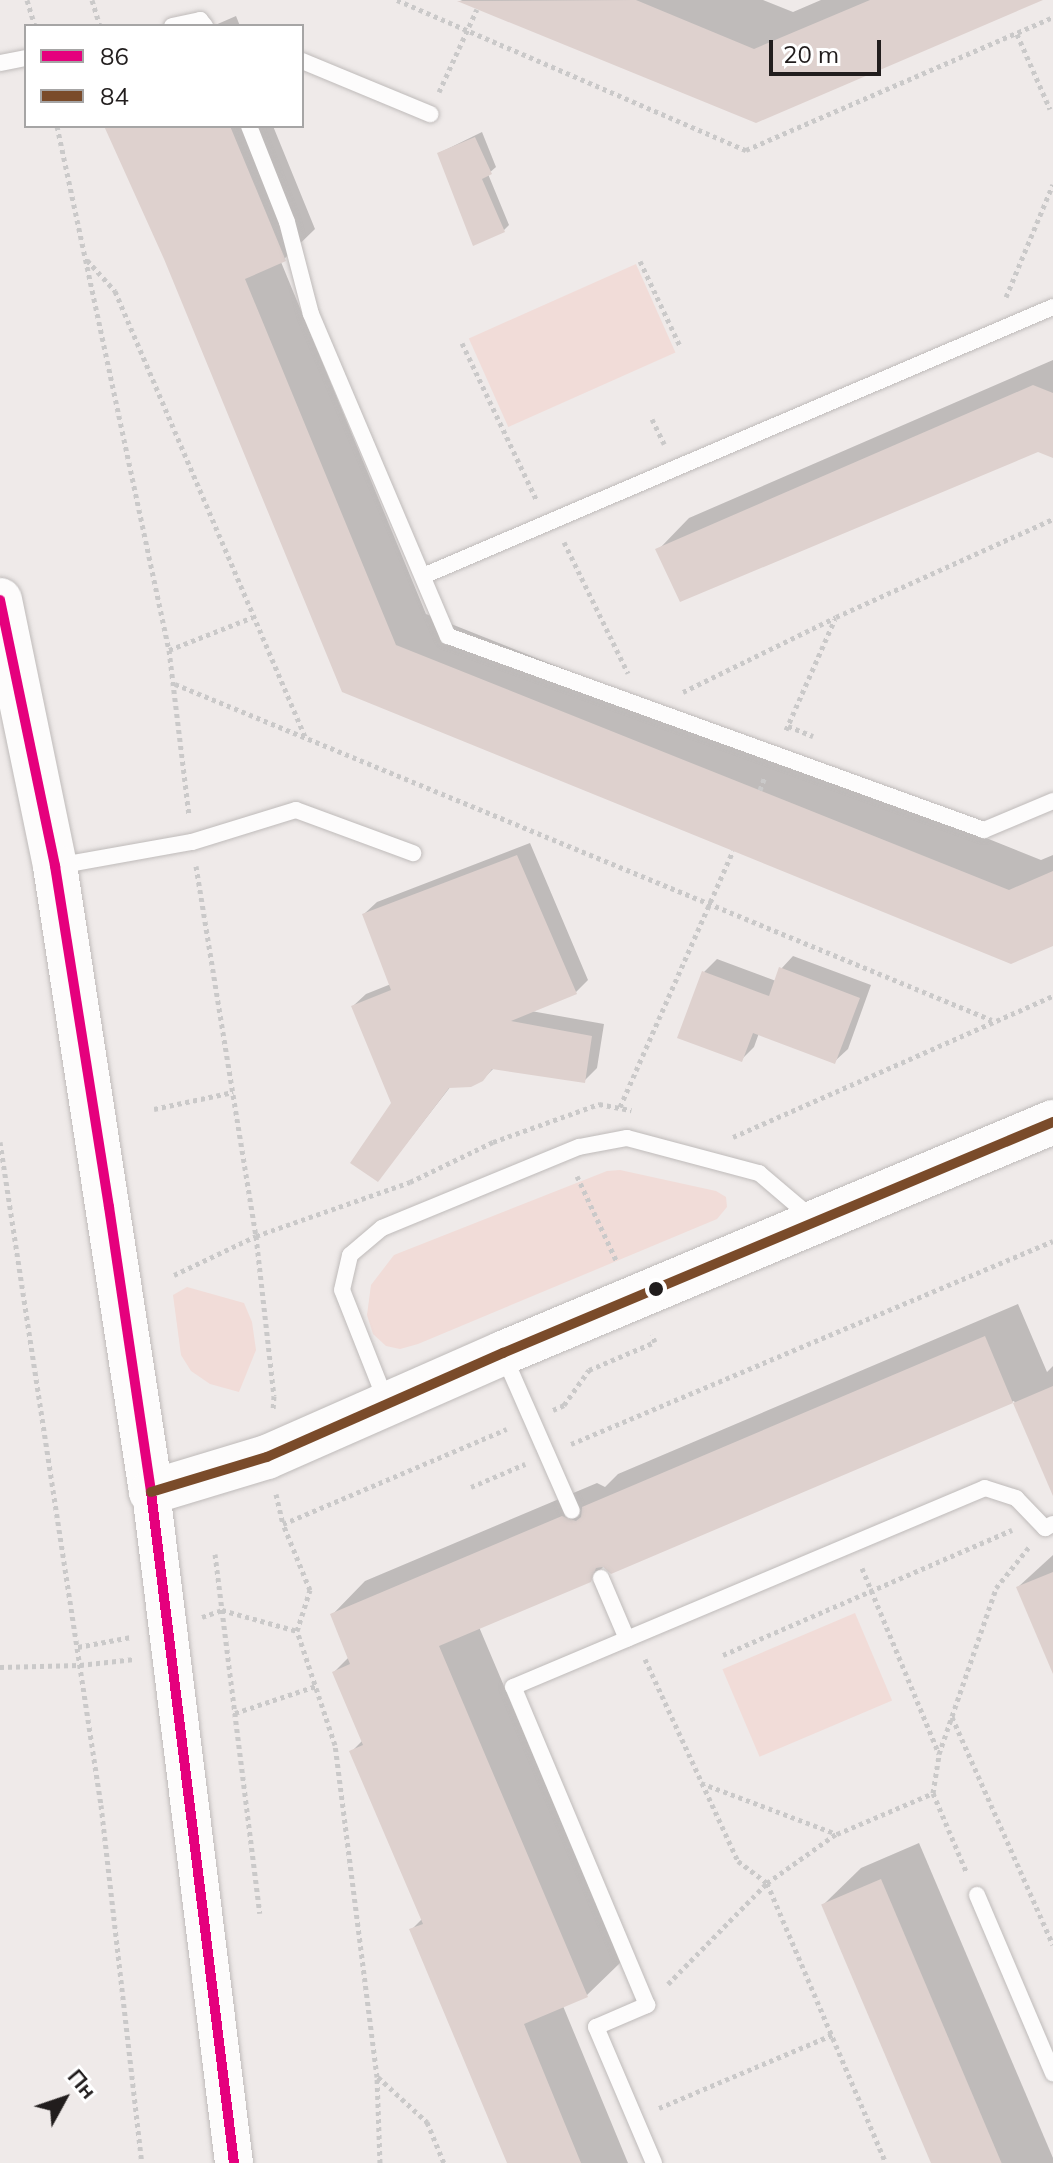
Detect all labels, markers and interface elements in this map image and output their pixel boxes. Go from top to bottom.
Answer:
legend [24,24,304,128]
scale bar [773,24,885,74]
text: 20 m [783,39,839,69]
text: 86 [100,41,129,71]
text: 84 [100,81,129,111]
unlabelled marker [648,1281,664,1297]
north arrow [24,2059,104,2139]
text: Пн [62,2063,103,2104]

